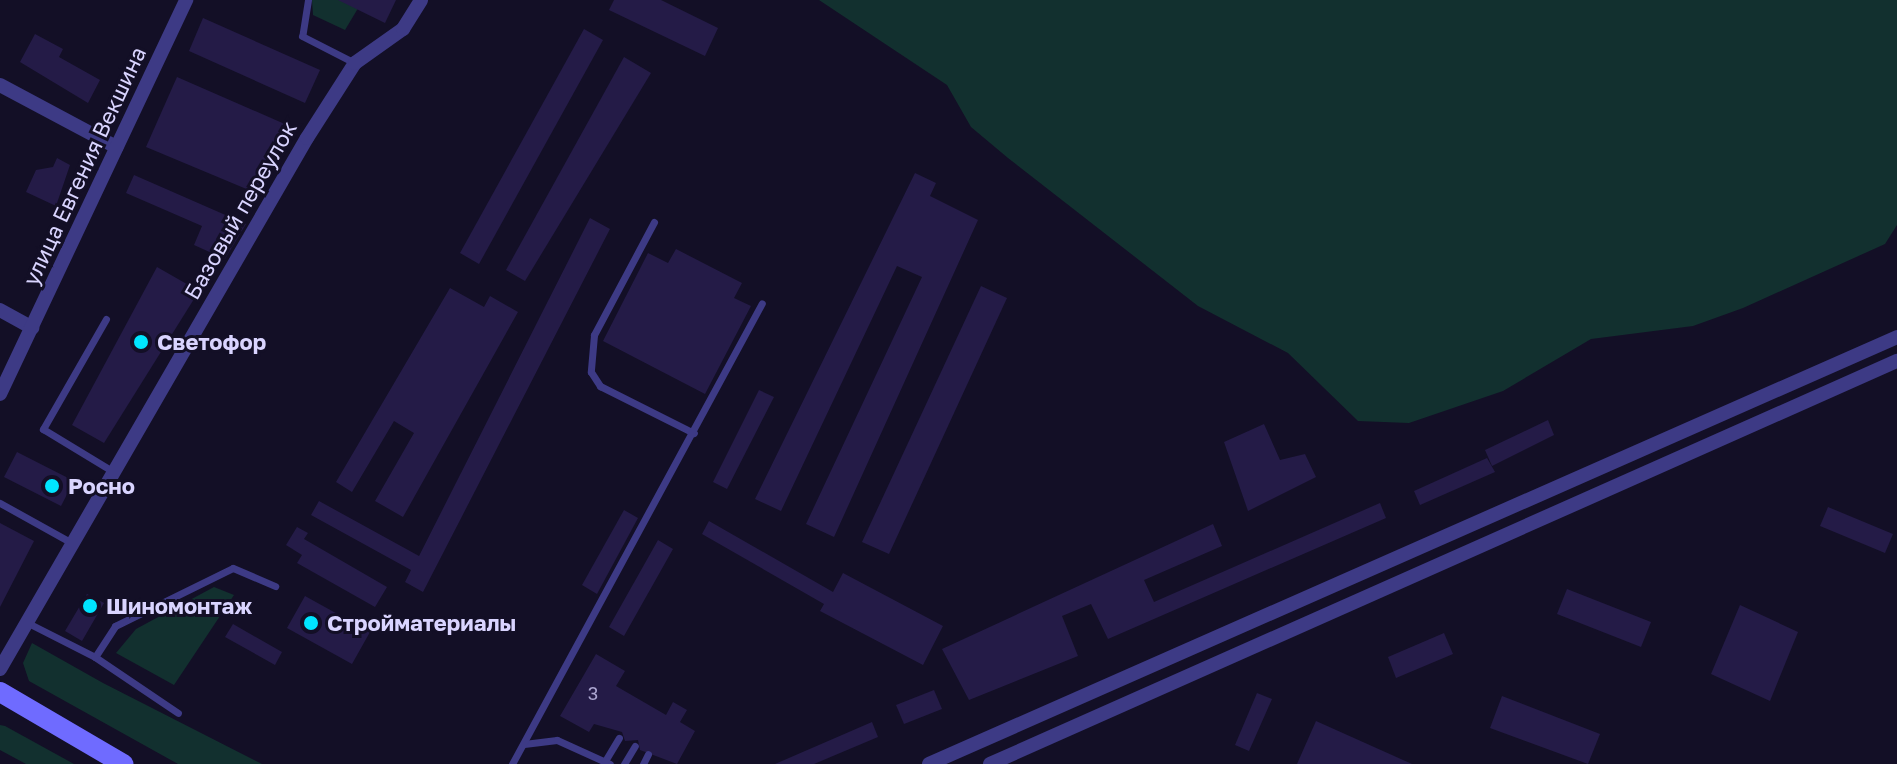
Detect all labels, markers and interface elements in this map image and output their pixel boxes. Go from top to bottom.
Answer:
street label: улица Евгения Векшина [17,42,151,290]
street label: Базовый переулок [178,116,302,304]
place label: Светофор [157,329,266,355]
marker: Светофор [132,333,150,351]
place label: Росно [68,473,135,499]
marker: Росно [43,477,61,495]
place label: Шиномонтаж [106,593,252,619]
marker: Шиномонтаж [81,597,99,615]
place label: Стройматериалы [327,610,516,636]
marker: Стройматериалы [302,614,320,632]
house number: 3 [588,682,598,704]

